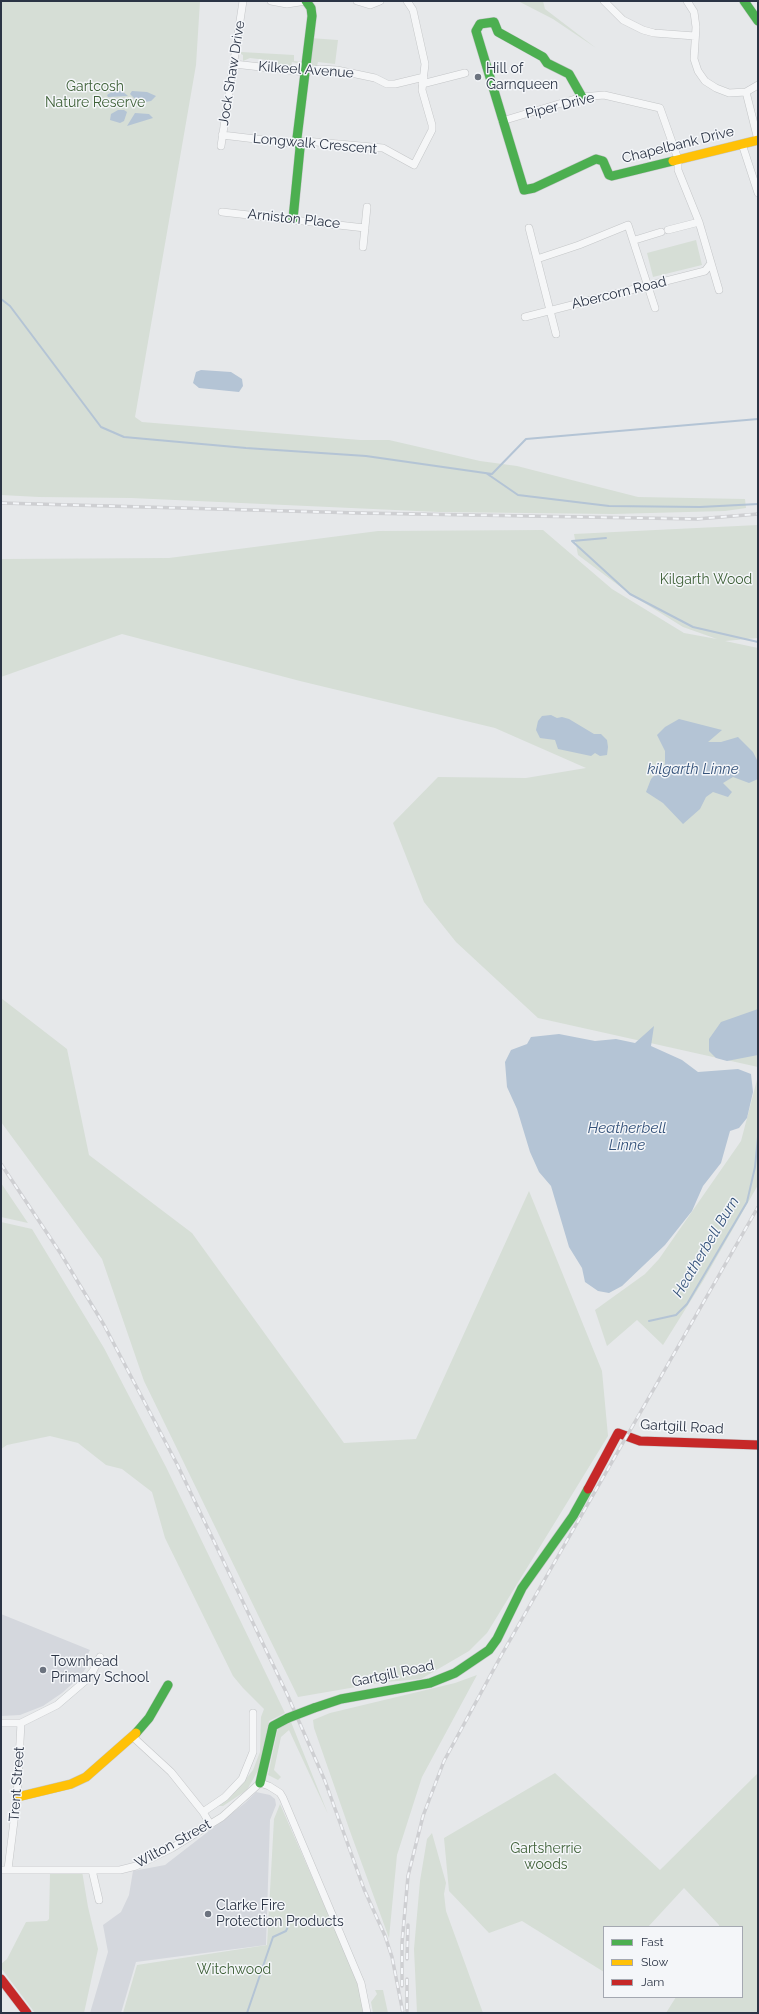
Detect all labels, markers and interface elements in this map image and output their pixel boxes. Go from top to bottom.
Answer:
street label: Jock Shaw Drive [215,19,249,127]
street label: Kilkeel Avenue [258,58,354,82]
place label: Hill of Garnqueen [486,61,558,94]
marker: Hill of Garnqueen [473,72,483,82]
park label: Gartcosh Nature Reserve [45,79,145,112]
street label: Piper Drive [524,89,596,123]
street label: Chapelbank Drive [620,123,736,167]
street label: Longwalk Crescent [252,130,378,158]
street label: Arniston Place [247,206,341,232]
street label: Abercorn Road [570,273,668,313]
park label: Kilgarth Wood [660,572,752,588]
water label: kilgarth Linne [647,760,739,778]
water label: Heatherbell Linne [588,1119,666,1154]
water label: Heatherbell Burn [669,1194,743,1300]
street label: Gartgill Road [640,1416,724,1438]
place label: Townhead Primary School [51,1654,149,1686]
street label: Gartgill Road [350,1657,436,1691]
marker: Townhead Primary School [38,1665,48,1675]
street label: Trent Street [6,1746,28,1822]
street label: Wilton Street [132,1816,214,1872]
park label: Gartsherrie woods [510,1841,582,1874]
place label: Clarke Fire Protection Products [216,1898,344,1930]
marker: Clarke Fire Protection Products [203,1909,213,1919]
legend [603,1926,743,1998]
text: Fast [641,1935,664,1949]
text: Slow [641,1955,668,1969]
park label: Witchwood [197,1962,271,1978]
text: Jam [641,1975,664,1989]

